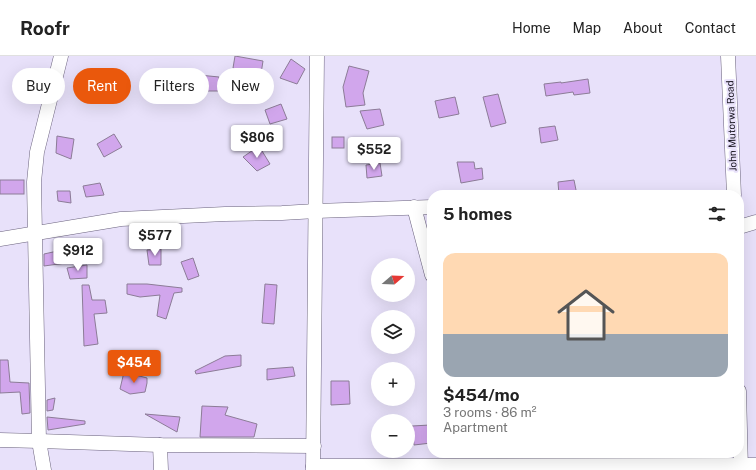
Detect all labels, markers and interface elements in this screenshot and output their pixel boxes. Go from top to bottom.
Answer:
text: Roofr [20,17,70,39]
text: Home [512,20,551,36]
text: Map [573,20,601,36]
text: About [623,20,663,36]
text: Contact [685,20,736,36]
chip: Buy [12,68,65,104]
chip: Rent [73,68,131,104]
chip: Filters [139,68,209,104]
chip: New [217,68,274,104]
street label: John Mutorwa Road [723,80,739,172]
pin: $806 [233,125,281,159]
text: $806 [240,130,274,145]
pin: $552 [350,137,398,171]
text: $552 [357,142,391,157]
icon: filters [706,203,728,225]
text: 5 homes [443,204,512,224]
pin: $577 [131,223,179,257]
text: $577 [138,228,172,243]
pin: $912 [54,238,102,272]
text: $912 [62,243,94,258]
north arrow [371,258,415,302]
map controls [371,258,415,458]
icon: home [550,279,622,351]
button: layers [371,310,415,354]
pin: $454 [110,350,158,384]
text: $454 [117,355,151,370]
button: + [371,362,415,406]
text: $454/mo [443,385,520,405]
text: 3 rooms · 86 m² [443,405,537,420]
button: − [371,414,415,458]
text: Apartment [443,420,508,435]

